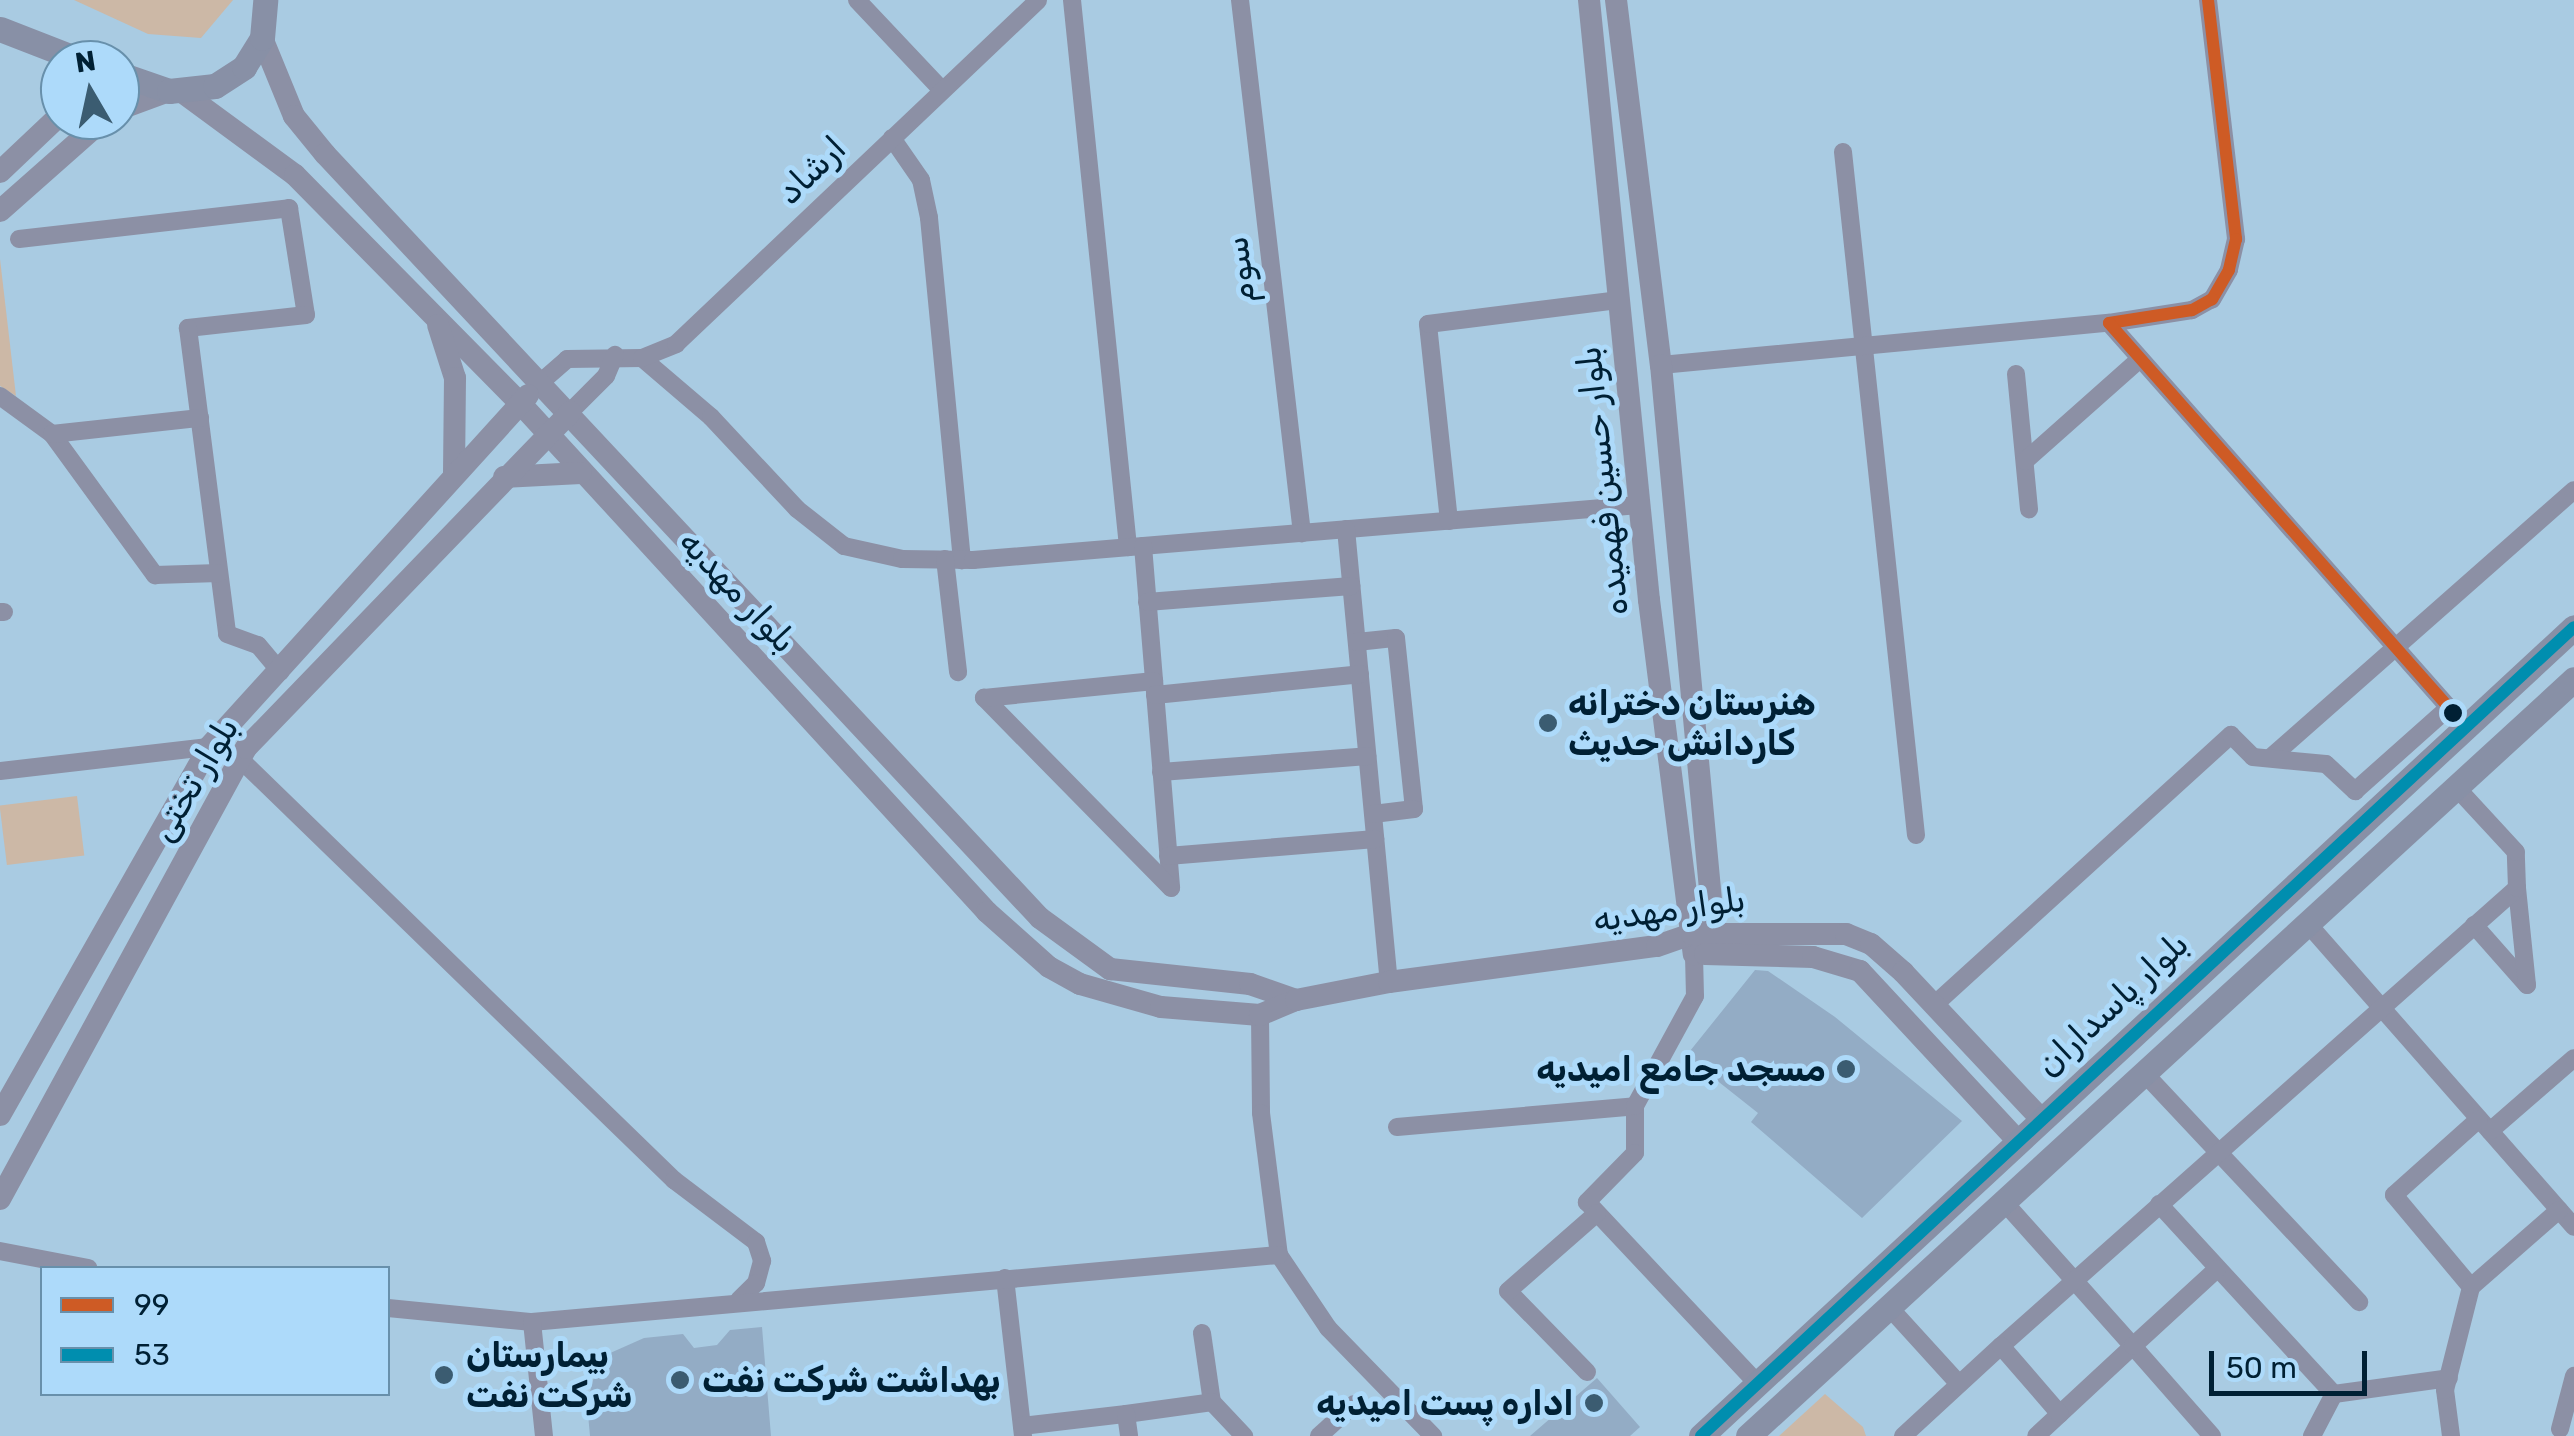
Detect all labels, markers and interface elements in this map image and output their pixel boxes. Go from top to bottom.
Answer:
north arrow [40,40,140,140]
text: N [73,44,98,80]
street label: ارشاد [768,127,854,213]
street label: سوم [1214,234,1264,306]
street label: بلوار حسین فهمیده [1567,344,1637,618]
street label: بلوار مهدیه [670,521,806,661]
place label: هنرستان دخترانه کاردانش حدیث [1568,682,1816,764]
unlabelled marker [2443,703,2463,723]
street label: بلوار تختی [141,709,247,849]
marker: هنرستان دخترانه کاردانش حدیث [1537,712,1559,734]
street label: بلوار مهدیه [1590,878,1748,940]
street label: بلوار پاسداران [2027,923,2197,1085]
place label: مسجد جامع امیدیه [1536,1048,1826,1090]
marker: مسجد جامع امیدیه [1835,1058,1857,1080]
legend [40,1266,390,1396]
text: 99 [134,1287,170,1323]
scale bar [2214,1331,2372,1393]
place label: بیمارستان شرکت نفت [466,1334,632,1416]
text: 53 [134,1337,170,1373]
text: 50 m [2226,1350,2297,1386]
place label: بهداشت شرکت نفت [702,1359,1001,1401]
marker: بیمارستان شرکت نفت [431,1362,457,1388]
marker: بهداشت شرکت نفت [667,1367,693,1393]
place label: اداره پست امیدیه [1316,1382,1574,1424]
marker: اداره پست امیدیه [1583,1392,1605,1414]

